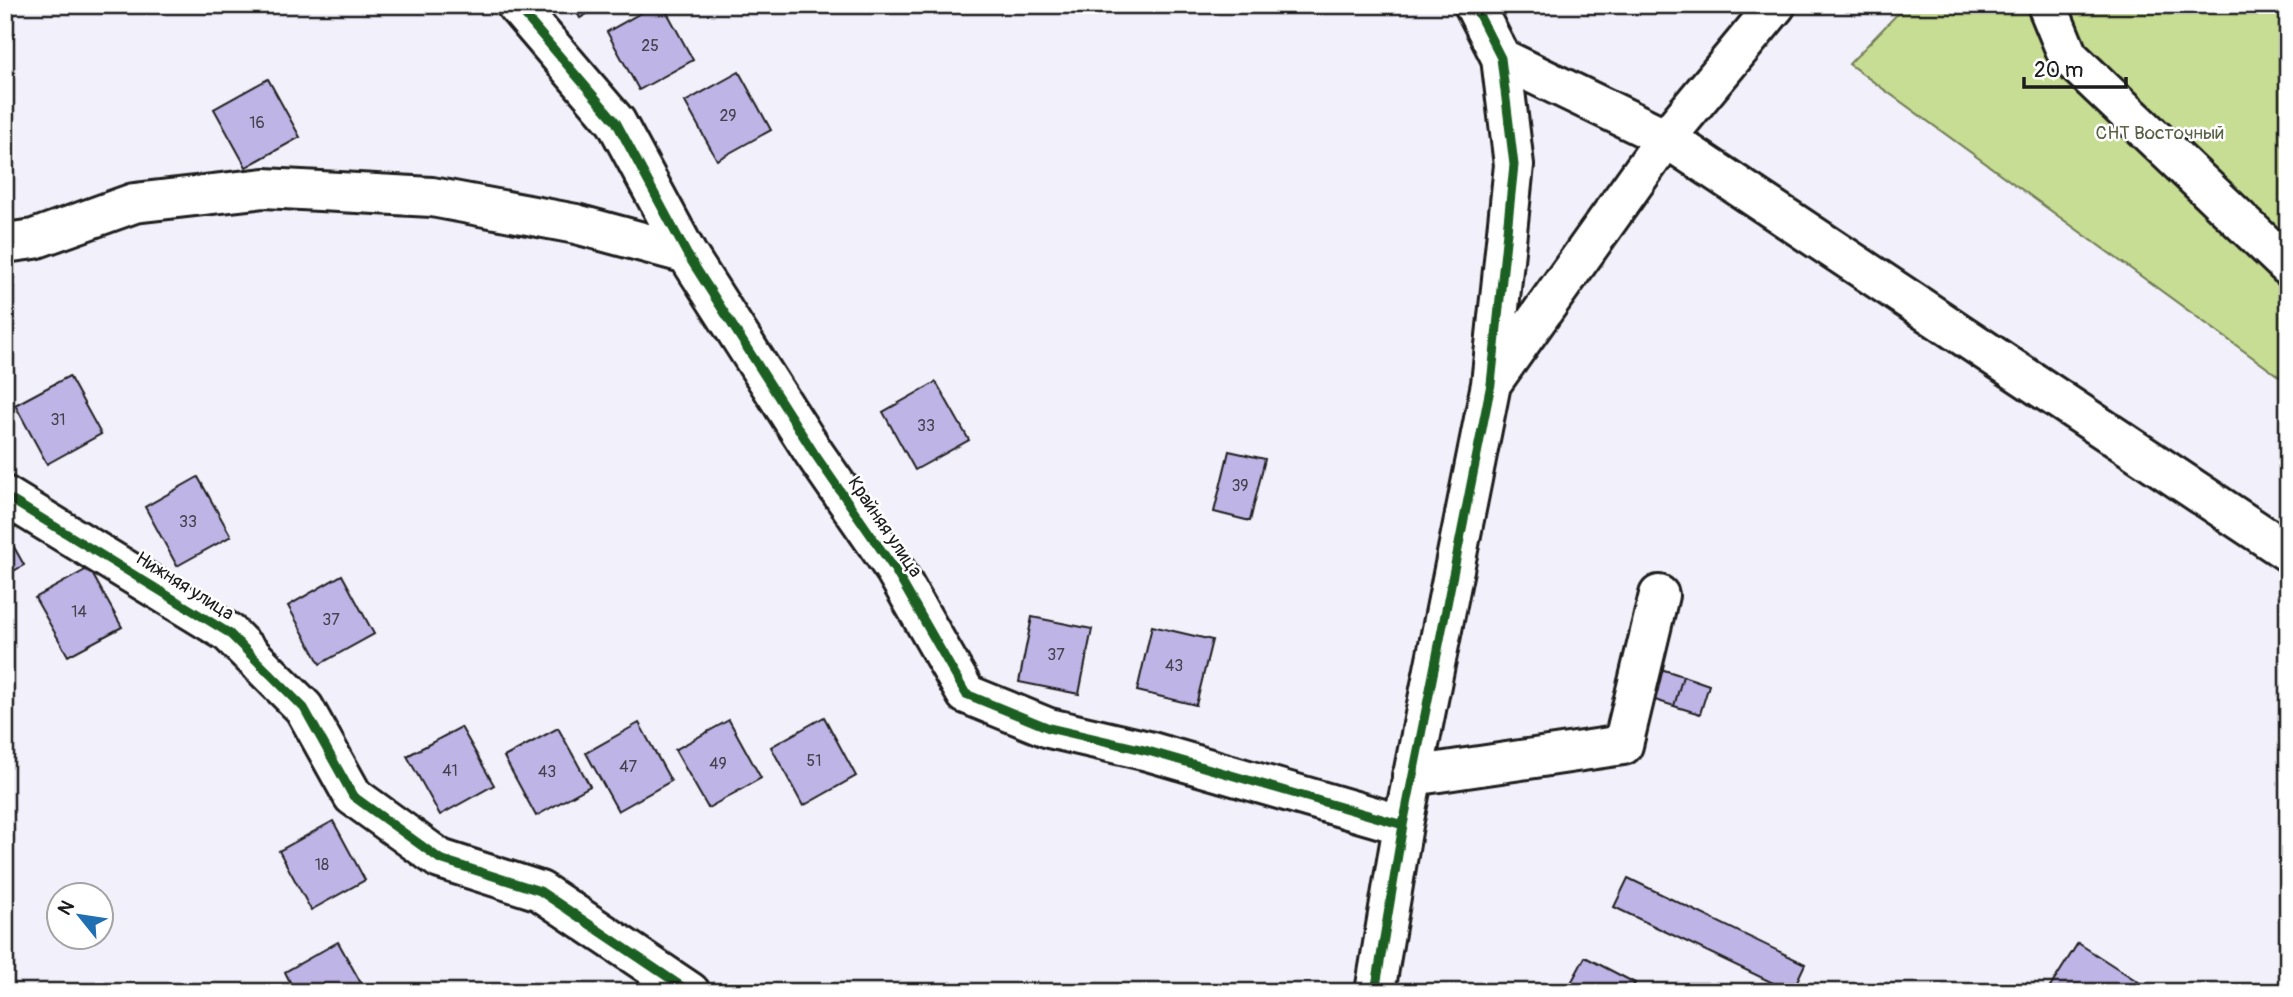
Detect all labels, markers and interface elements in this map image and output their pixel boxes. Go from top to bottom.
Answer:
house number: 25 [641,36,659,56]
scale bar [2024,46,2125,90]
text: 20 m [2034,57,2083,84]
house number: 29 [719,106,737,126]
house number: 16 [249,113,265,133]
park label: СНТ Восточный [2096,121,2224,145]
house number: 31 [50,410,66,430]
house number: 33 [917,416,935,436]
street label: Крайняя улица [842,472,928,582]
house number: 39 [1231,476,1249,496]
house number: 33 [179,512,197,532]
street label: Нижняя улица [131,546,239,626]
house number: 14 [71,602,87,622]
house number: 37 [322,610,340,630]
house number: 37 [1047,645,1065,665]
house number: 43 [1165,656,1183,676]
house number: 51 [807,751,821,771]
house number: 49 [709,754,727,774]
house number: 47 [619,757,637,777]
house number: 41 [442,761,458,781]
house number: 43 [538,762,556,782]
house number: 18 [315,855,329,875]
north arrow [46,881,116,951]
text: N [53,896,80,920]

